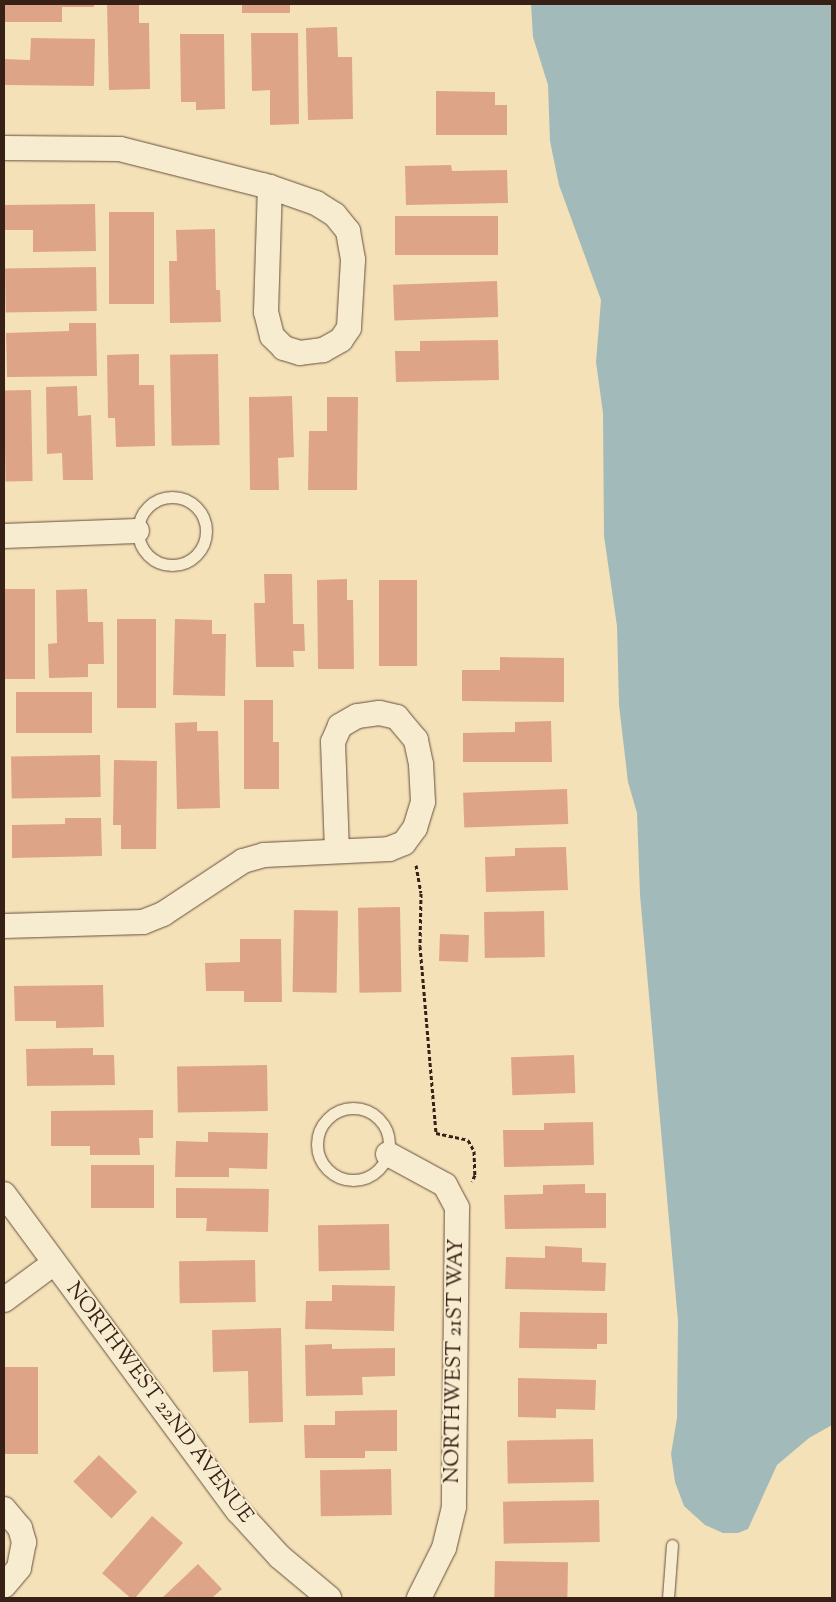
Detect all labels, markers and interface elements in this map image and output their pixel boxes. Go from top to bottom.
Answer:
street label: NORTHWEST 21ST WAY [440,1238,470,1484]
street label: NORTHWEST 22ND AVENUE [60,1278,258,1528]

